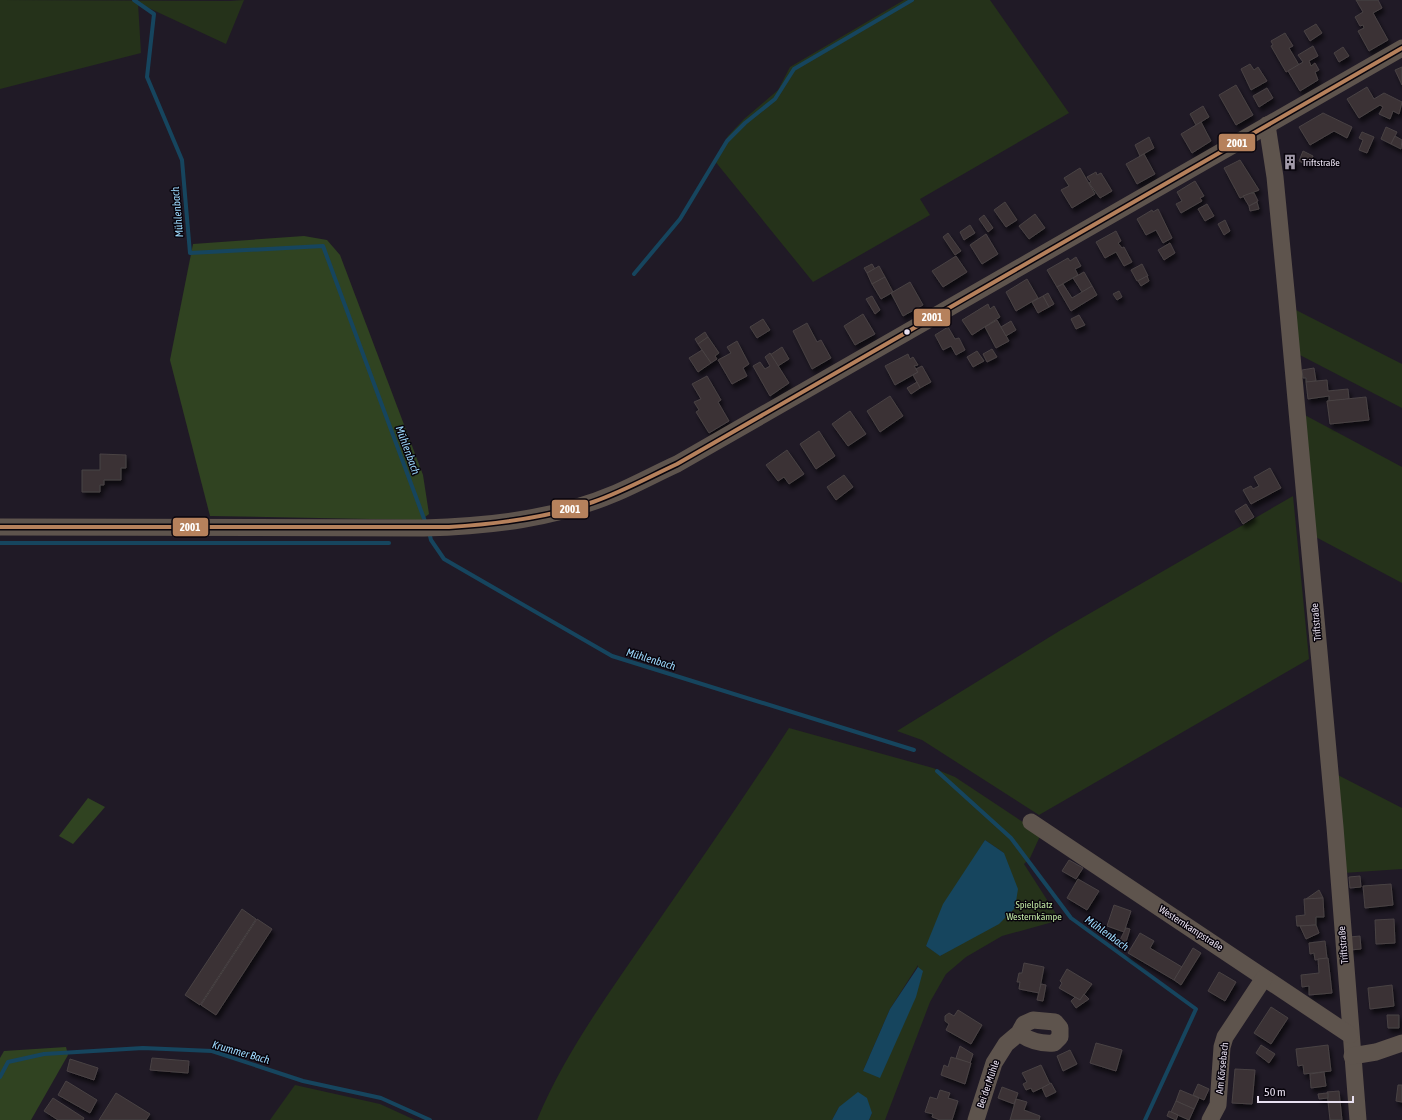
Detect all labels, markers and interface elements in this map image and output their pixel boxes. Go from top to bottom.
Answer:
line badge: 2001 [1218,133,1256,152]
text: 2001 [1227,137,1247,149]
building icon: Triftstraße [1281,153,1299,171]
place label: Triftstraße [1302,157,1340,168]
water label: Mühlenbach [169,186,185,238]
line badge: 2001 [913,308,951,327]
text: 2001 [922,311,942,323]
unlabelled marker [902,327,912,337]
water label: Mühlenbach [394,424,423,477]
line badge: 2001 [551,499,589,519]
text: 2001 [560,503,580,515]
line badge: 2001 [172,517,209,537]
text: 2001 [180,521,200,533]
street label: Triftstraße [1309,602,1323,641]
water label: Mühlenbach [625,646,678,672]
park label: Spielplatz Westernkämpe [1006,899,1062,922]
street label: Westernkampstraße [1157,903,1225,953]
water label: Mühlenbach [1083,913,1132,953]
street label: Triftstraße [1336,925,1350,964]
water label: Krummer Bach [211,1038,272,1066]
street label: Am Körsebach [1214,1042,1230,1094]
street label: Bei der Mühle [975,1058,1001,1109]
scale bar [1258,1078,1353,1104]
text: 50 m [1264,1085,1286,1099]

